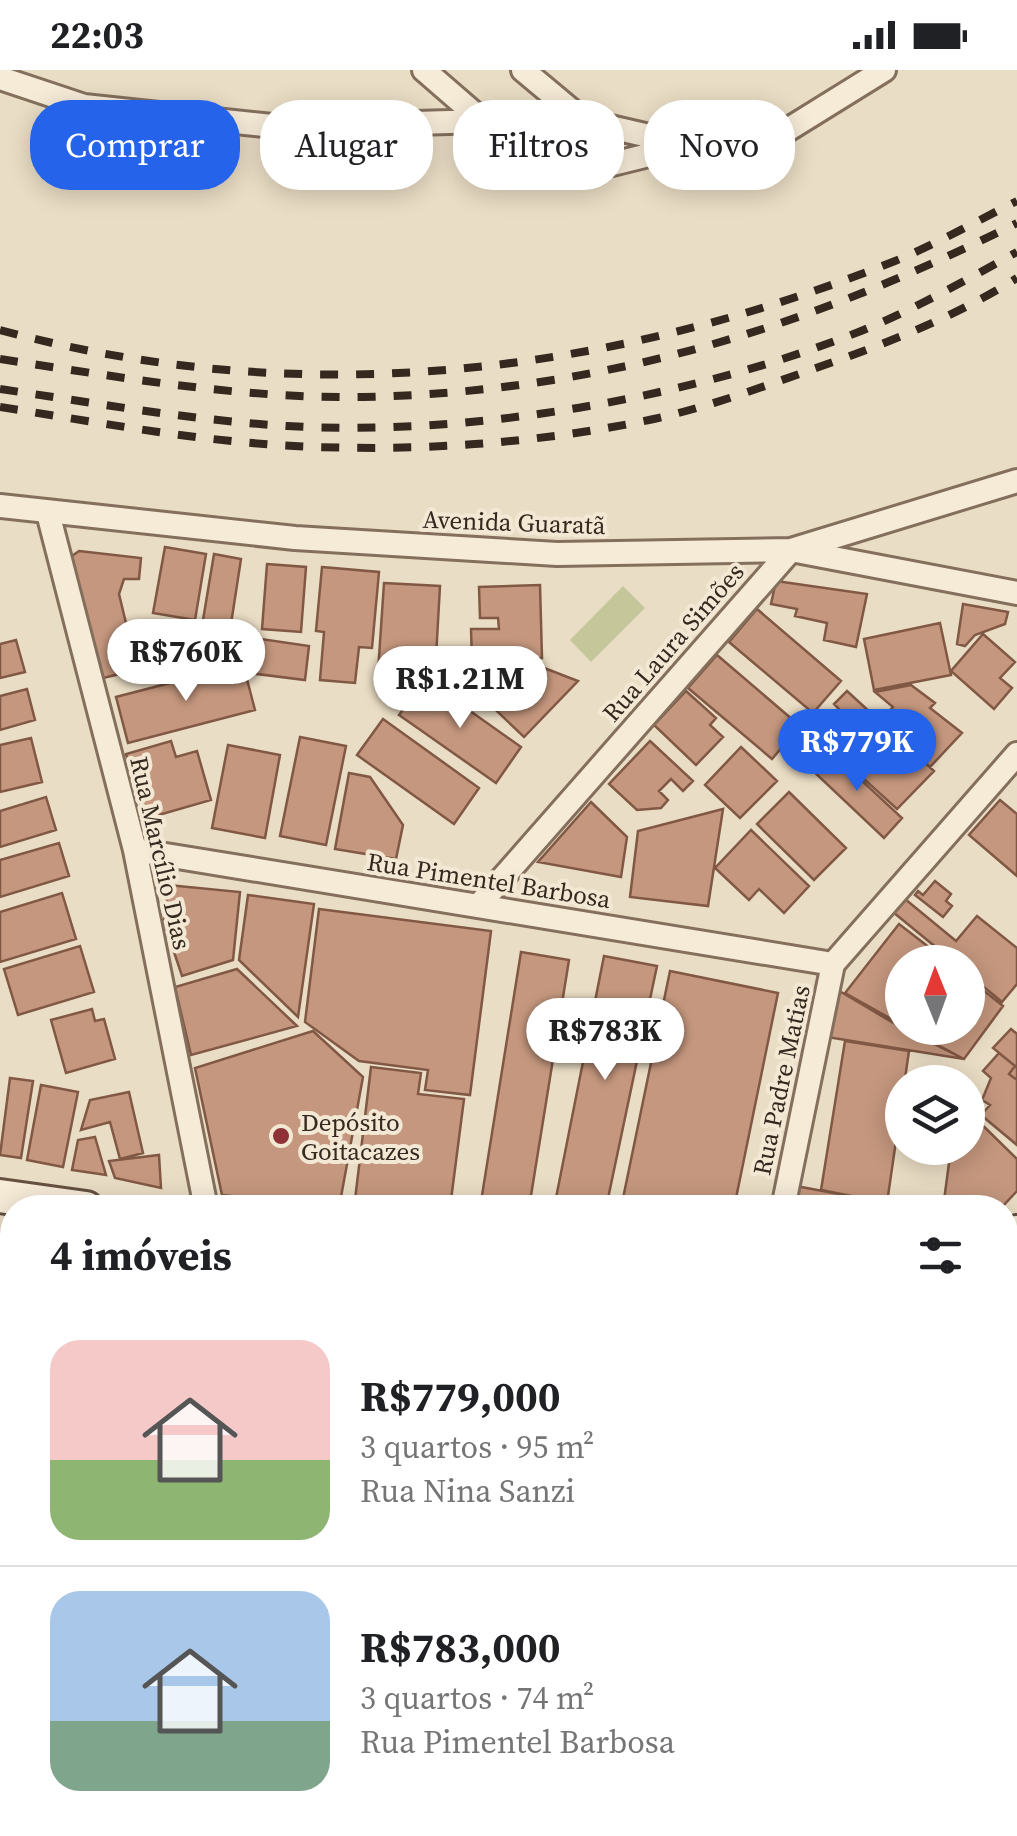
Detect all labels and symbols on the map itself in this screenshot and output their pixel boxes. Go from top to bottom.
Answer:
street label: Avenida Guaratã [422,502,606,542]
street label: Rua Laura Simões [594,555,752,729]
pin: R$760K [105,619,267,704]
pin: R$1.21M [368,646,552,731]
pin: R$779K [776,709,938,794]
street label: Rua Marcílio Dias [122,753,200,953]
street label: Rua Pimentel Barbosa [365,844,613,916]
north arrow [885,945,985,1045]
street label: Rua Padre Matias [744,982,818,1178]
pin: R$783K [524,998,686,1083]
place label: Depósito Goitacazes [301,1105,420,1168]
marker: Depósito Goitacazes [270,1125,292,1147]

